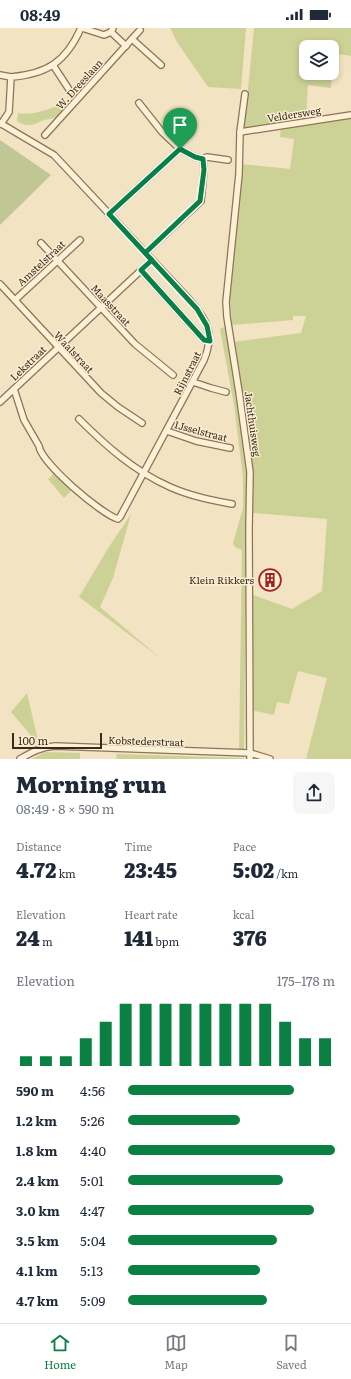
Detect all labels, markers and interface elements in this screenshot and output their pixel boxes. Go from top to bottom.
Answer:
text: 08:49 [20,3,60,26]
map controls [299,40,339,80]
button: layers [299,40,339,80]
street label: W. Dreeslaan [52,55,106,112]
street label: Veldersweg [266,102,322,125]
pin [163,108,197,149]
icon: arrive [169,114,191,136]
street label: Amstelstraat [13,236,68,289]
street label: Maasstraat [88,280,135,329]
street label: Waalstraat [51,327,98,376]
street label: Lekstraat [6,342,49,384]
street label: Rijnstraat [169,348,204,397]
street label: Jachthuisweg [242,390,266,458]
street label: IJsselstraat [173,416,229,445]
building icon: Klein Rikkers [257,567,283,593]
place label: Klein Rikkers [189,572,254,587]
scale bar [12,731,102,750]
text: 100 m [18,732,48,748]
street label: Kobstederstraat [108,732,184,749]
text: Morning run [16,767,166,800]
button: share [293,772,335,814]
text: 08:49 · 8 × 590 m [16,799,114,818]
text: Distance [16,838,61,854]
text: Time [124,838,152,854]
text: Pace [233,838,256,854]
text: 4.72 [16,854,56,884]
text: 23:45 [124,854,177,884]
text: 5:02 [233,854,274,884]
text: km [56,865,76,881]
text: /km [274,865,298,881]
text: Elevation [16,906,66,922]
text: Heart rate [124,906,178,922]
text: kcal [233,906,254,922]
text: 24 [16,922,40,952]
text: 141 [124,922,153,952]
text: 376 [233,922,267,952]
text: m [40,933,53,949]
text: bpm [153,933,179,949]
text: Elevation [16,971,75,990]
text: 175–178 m [277,971,335,990]
text: 590 m [16,1081,54,1100]
text: 4:56 [80,1081,105,1100]
text: 1.2 km [16,1111,57,1130]
text: 5:26 [80,1111,104,1130]
text: 1.8 km [16,1141,58,1160]
text: 4:40 [80,1141,106,1160]
text: 2.4 km [16,1171,59,1190]
text: 5:01 [80,1171,104,1190]
text: 3.0 km [16,1201,60,1220]
text: 4:47 [80,1201,105,1220]
text: 3.5 km [16,1231,59,1250]
text: 5:04 [80,1231,106,1250]
text: 4.1 km [16,1261,58,1280]
text: 5:13 [80,1261,103,1280]
text: 4.7 km [16,1291,58,1310]
text: 5:09 [80,1291,105,1310]
tab: Home [44,1332,76,1372]
tab: Map [164,1332,188,1372]
tab: Saved [276,1332,307,1372]

